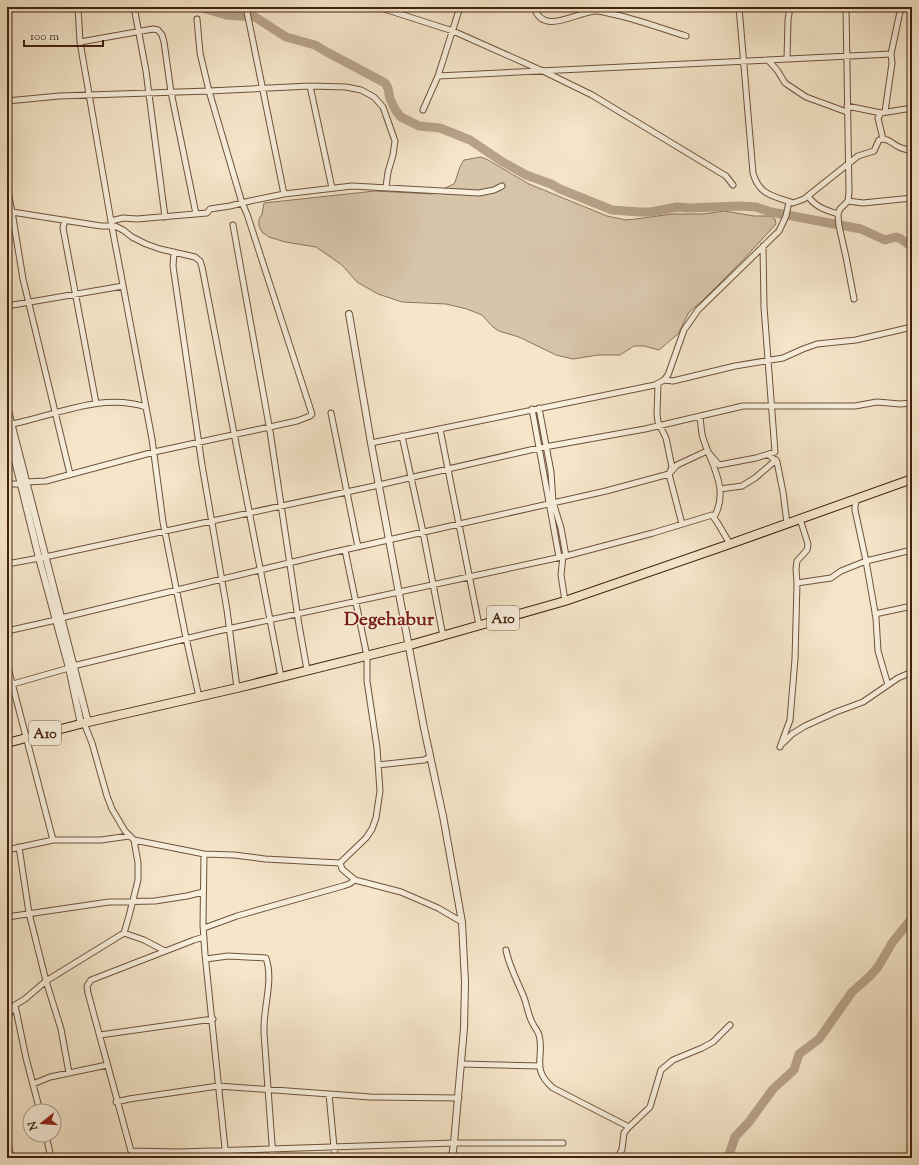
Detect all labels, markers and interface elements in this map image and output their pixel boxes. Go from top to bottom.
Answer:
scale bar [24,22,103,48]
text: 100 m [30,28,59,46]
road number: A10 [487,606,519,630]
district label: Degehabur [344,607,435,634]
road number: A10 [29,721,61,745]
north arrow [22,1103,62,1143]
text: N [24,1119,43,1133]

